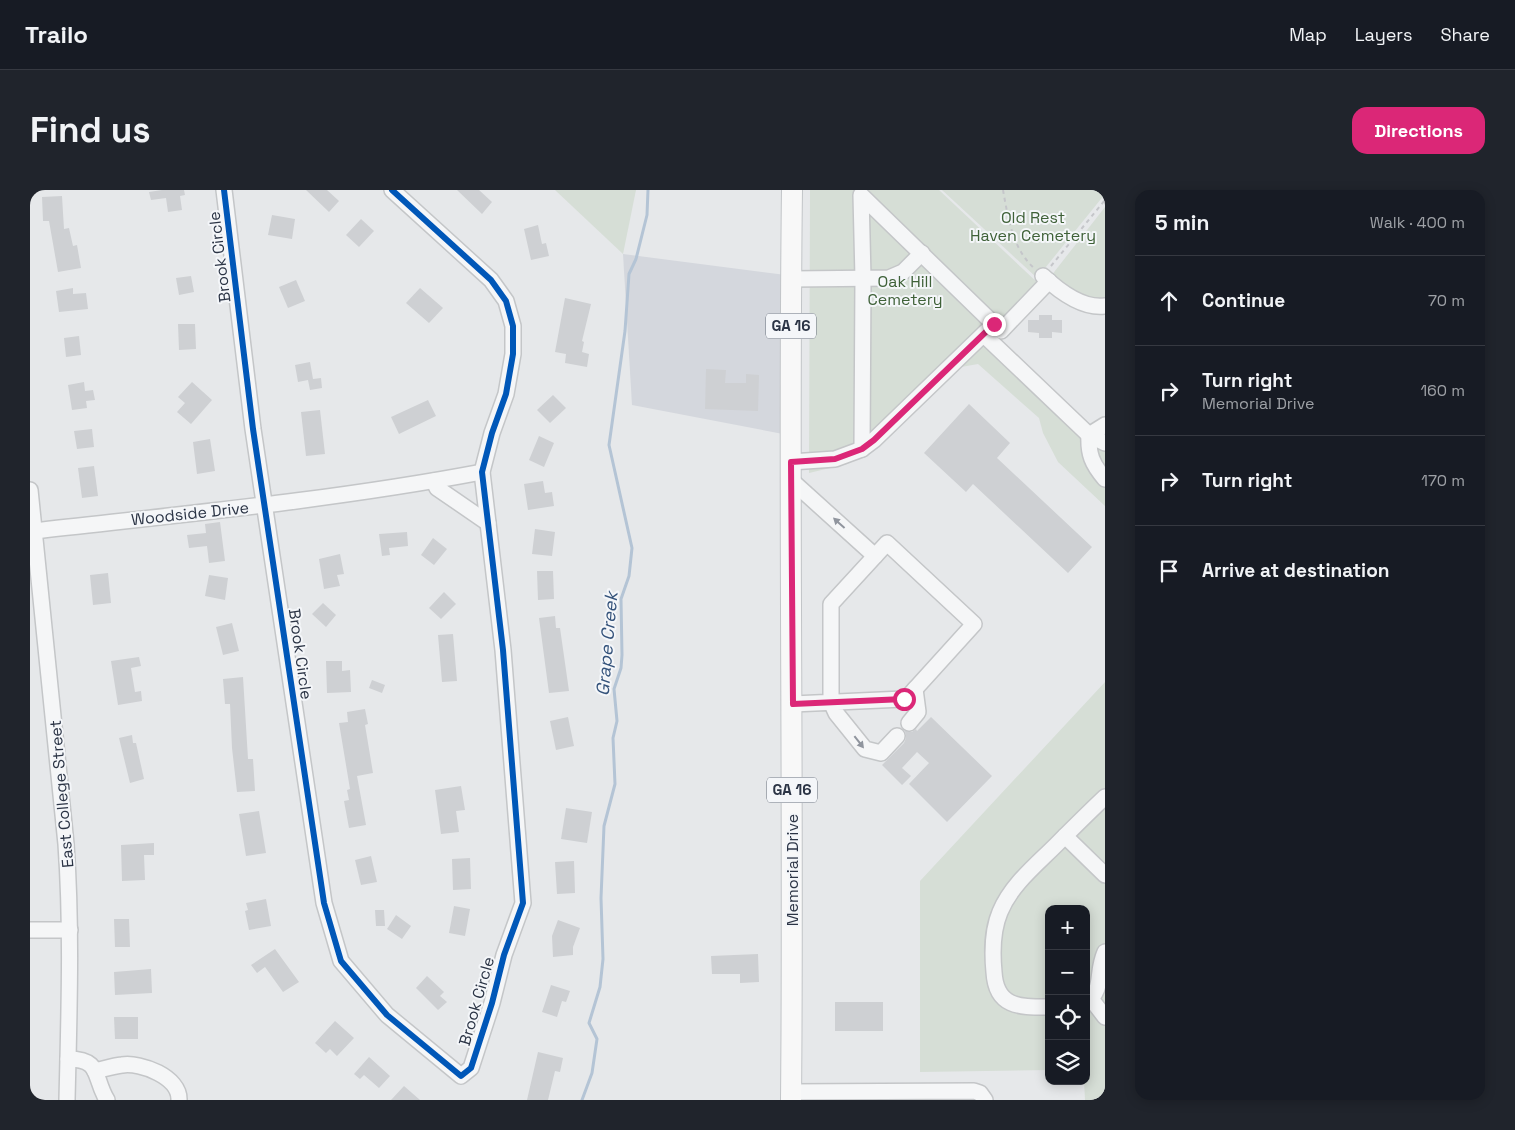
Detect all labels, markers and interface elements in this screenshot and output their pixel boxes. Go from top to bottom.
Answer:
text: Trailo [25,19,88,50]
text: Map [1289,23,1327,46]
text: Layers [1355,23,1412,46]
text: Share [1440,23,1490,46]
button: Directions [1352,107,1485,154]
text: Find us [30,108,151,152]
park label: Old Rest Haven Cemetery [970,207,1096,246]
text: 5 min [1155,209,1209,236]
street label: Brook Circle [203,210,236,304]
text: Walk · 400 m [1370,212,1465,233]
park label: Oak Hill Cemetery [867,271,943,310]
icon: ahead [1155,287,1183,315]
text: Continue [1202,288,1285,313]
text: 70 m [1428,290,1465,311]
route end [983,313,1006,336]
road number: GA 16 [766,314,816,338]
text: Turn right [1202,368,1292,393]
icon: right [1155,377,1183,405]
text: 160 m [1420,380,1465,401]
text: Memorial Drive [1202,393,1314,414]
icon: right [1155,467,1183,495]
text: Turn right [1202,468,1292,493]
text: 170 m [1421,470,1465,491]
street label: Woodside Drive [130,497,250,530]
one-way arrow [833,517,845,529]
icon: arrive [1155,557,1183,585]
text: Arrive at destination [1202,558,1390,583]
water label: Grape Creek [590,589,623,697]
street label: Brook Circle [284,607,317,701]
route start [893,688,916,711]
street label: East College Street [45,719,78,869]
one-way arrow [854,735,864,749]
road number: GA 16 [767,778,817,802]
street label: Memorial Drive [782,814,803,926]
map controls [1045,905,1090,1085]
button: + [1045,905,1090,950]
button: − [1045,950,1090,995]
street label: Brook Circle [454,954,499,1048]
button: locate [1045,995,1090,1040]
button: layers [1045,1040,1090,1085]

